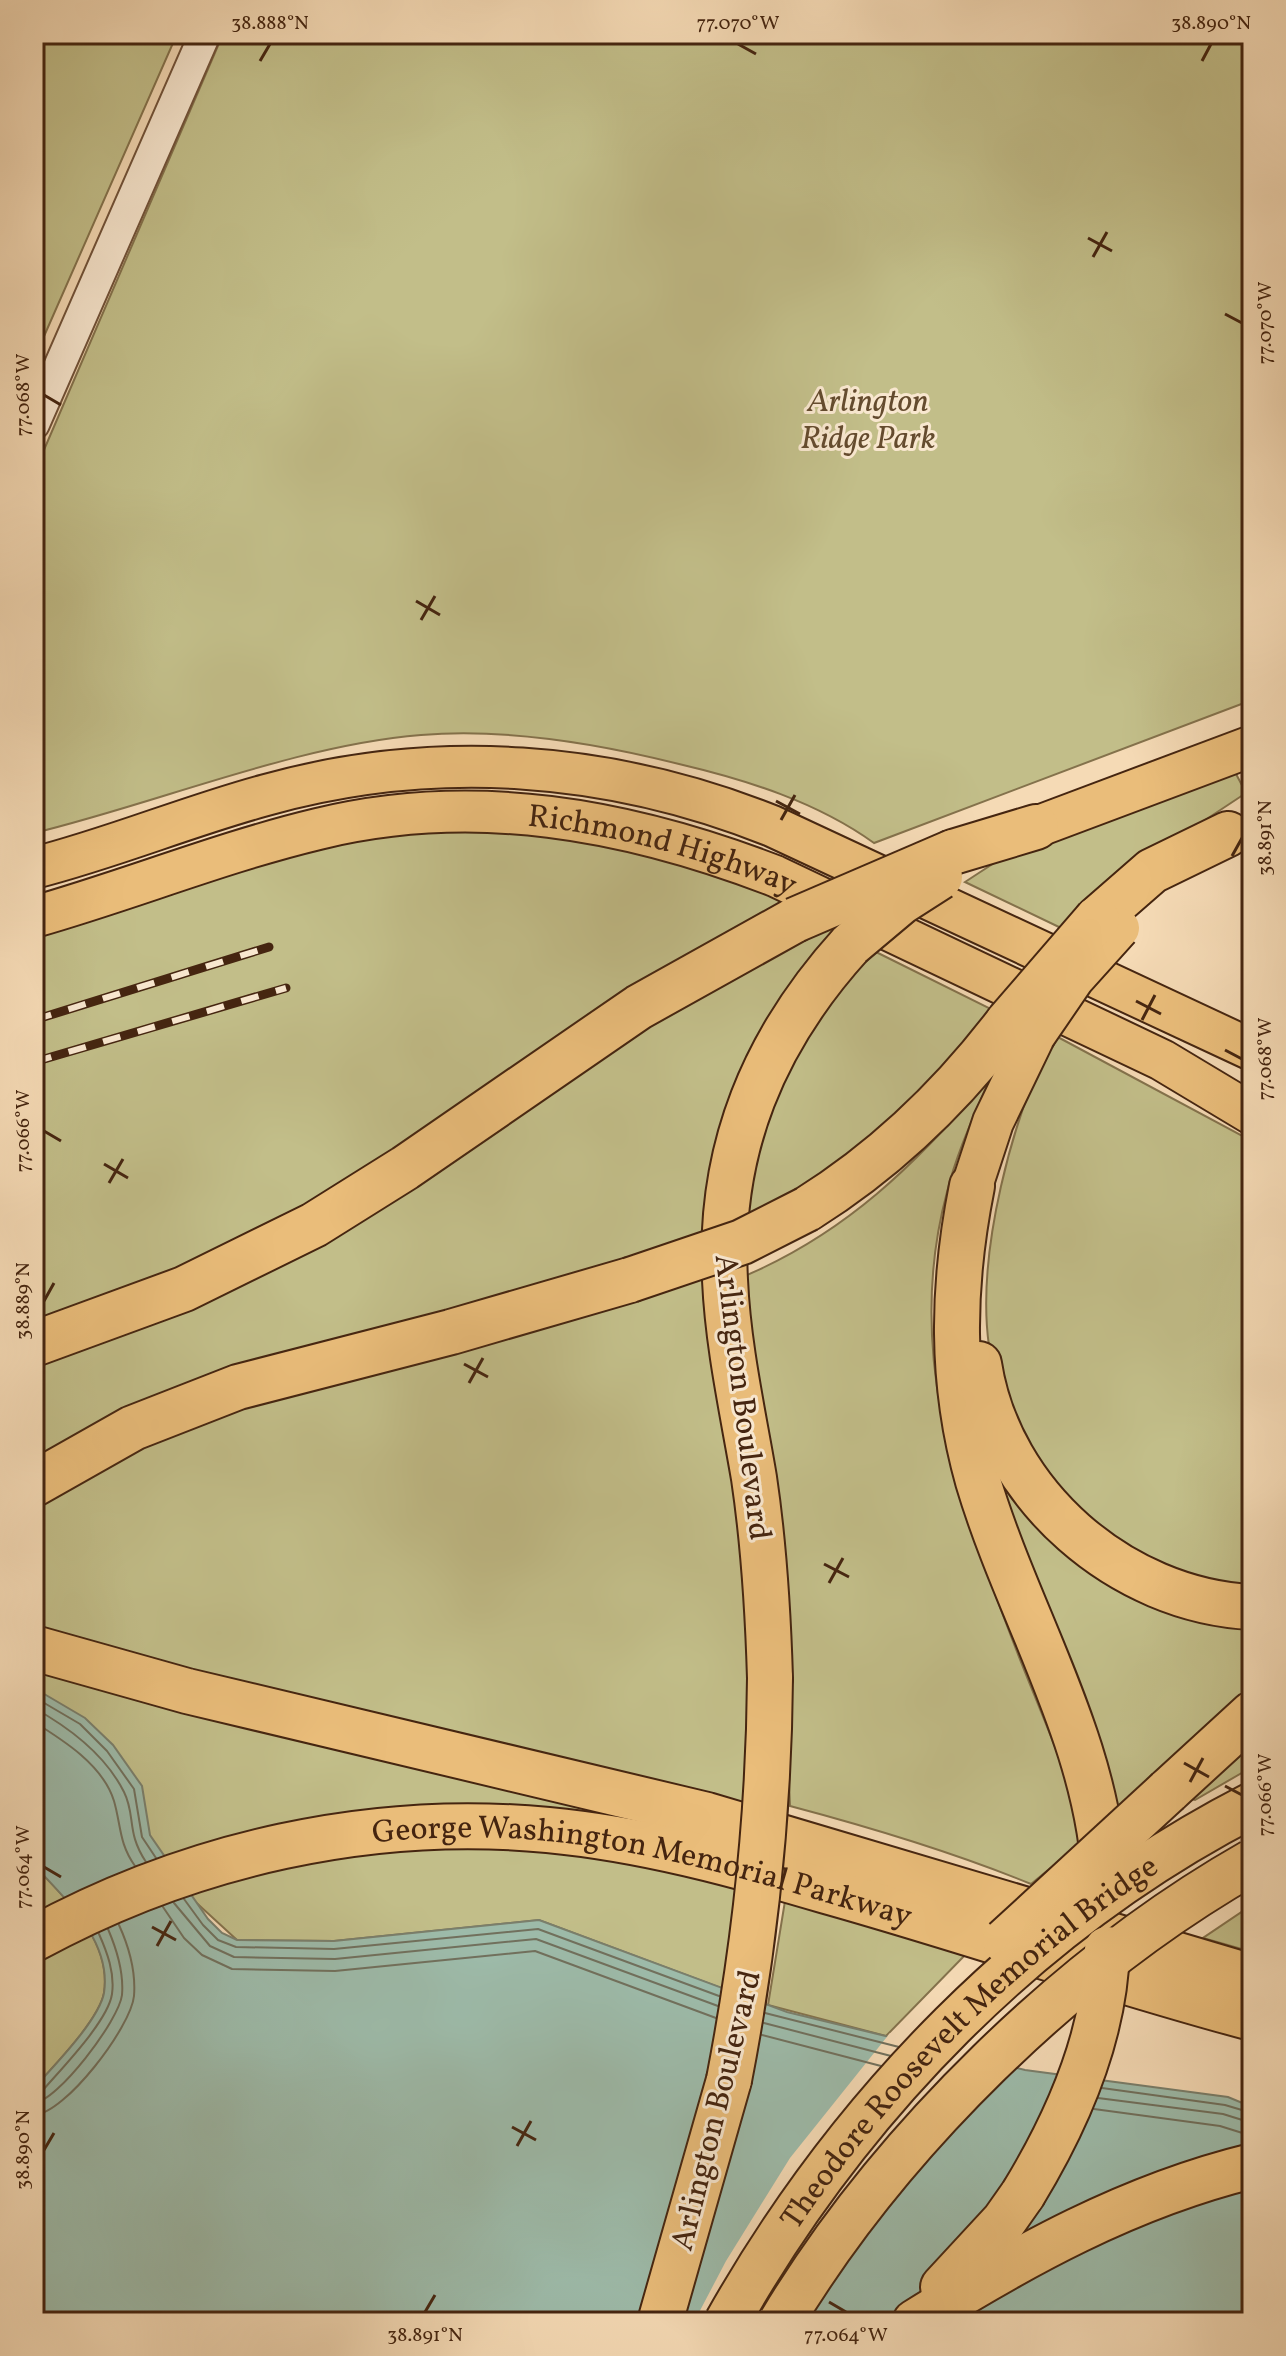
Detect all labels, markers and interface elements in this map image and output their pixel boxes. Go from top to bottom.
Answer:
text: 38.888°N [231,10,309,38]
text: 77.070°W [696,10,780,38]
text: 38.890°N [1171,10,1251,38]
text: 77.070°W [1252,281,1280,365]
text: 77.068°W [10,353,38,437]
park label: Arlington Ridge Park [800,381,936,462]
street label: Richmond Highway [525,796,804,908]
text: 38.891°N [1252,800,1280,876]
text: 77.068°W [1252,1017,1280,1101]
text: 77.066°W [10,1089,38,1173]
street label: Arlington Boulevard [702,1252,780,1543]
text: 38.889°N [10,1262,38,1340]
text: 77.066°W [1252,1753,1280,1837]
street label: George Washington Memorial Parkway [370,1807,917,1940]
text: 77.064°W [10,1825,38,1909]
street label: Theodore Roosevelt Memorial Bridge [771,1846,1168,2239]
street label: Arlington Boulevard [662,1966,774,2256]
text: 38.890°N [10,2110,38,2190]
text: 38.891°N [387,2322,463,2350]
text: 77.064°W [804,2322,888,2350]

